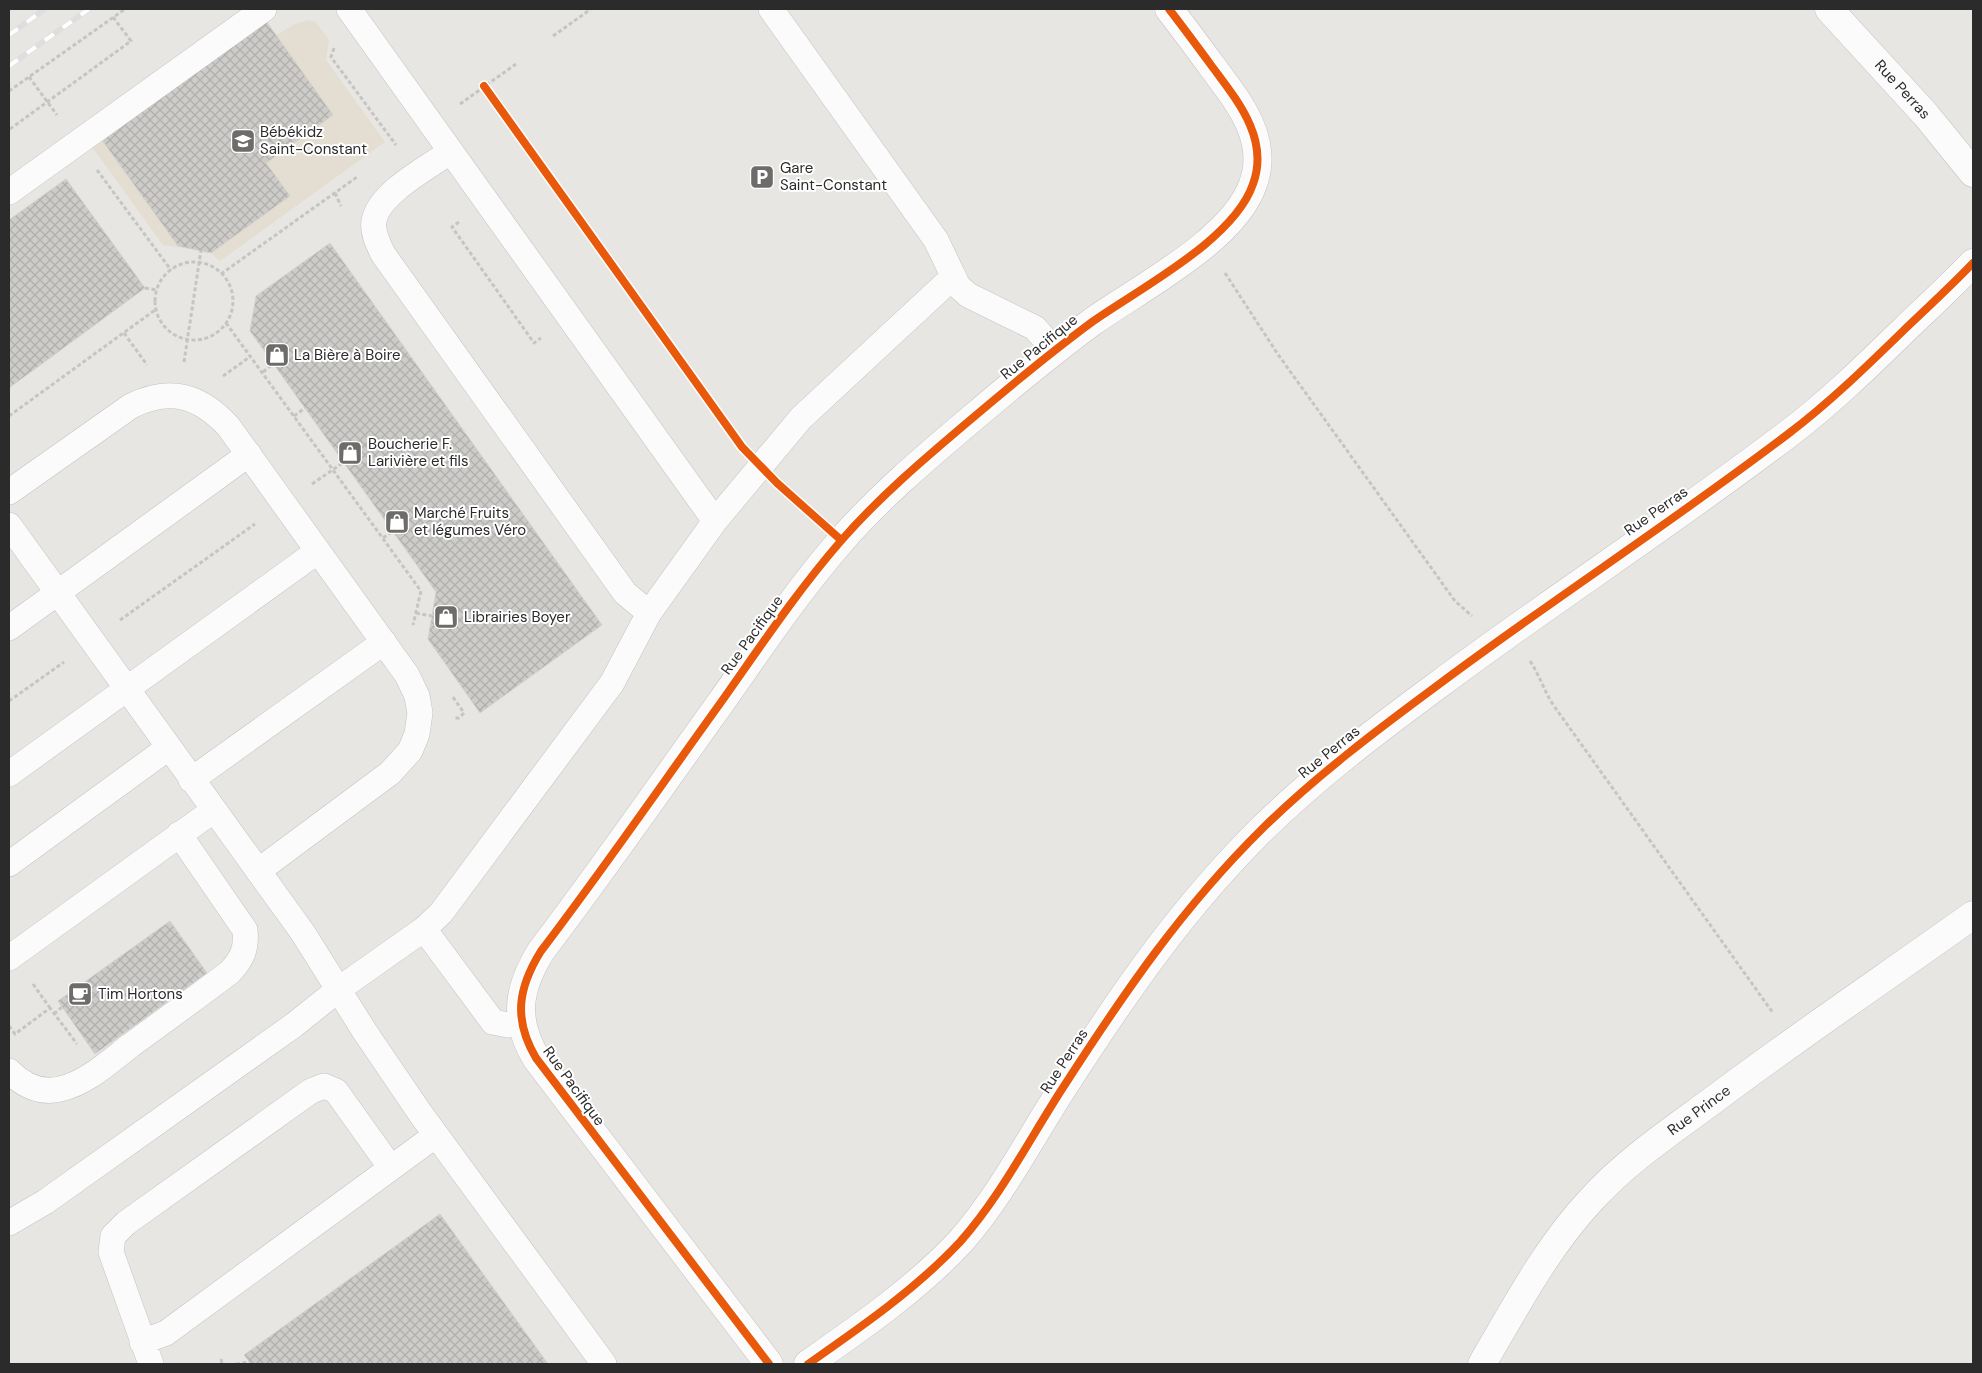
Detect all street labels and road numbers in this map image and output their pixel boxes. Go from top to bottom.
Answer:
street label: Rue Perras [1870,55,1935,123]
street label: Rue Pacifique [996,310,1082,384]
street label: Rue Perras [1620,482,1692,540]
street label: Rue Pacifique [716,591,788,679]
street label: Rue Perras [1294,721,1364,783]
street label: Rue Perras [1036,1025,1092,1097]
street label: Rue Pacifique [538,1042,610,1130]
street label: Rue Prince [1663,1080,1735,1140]

